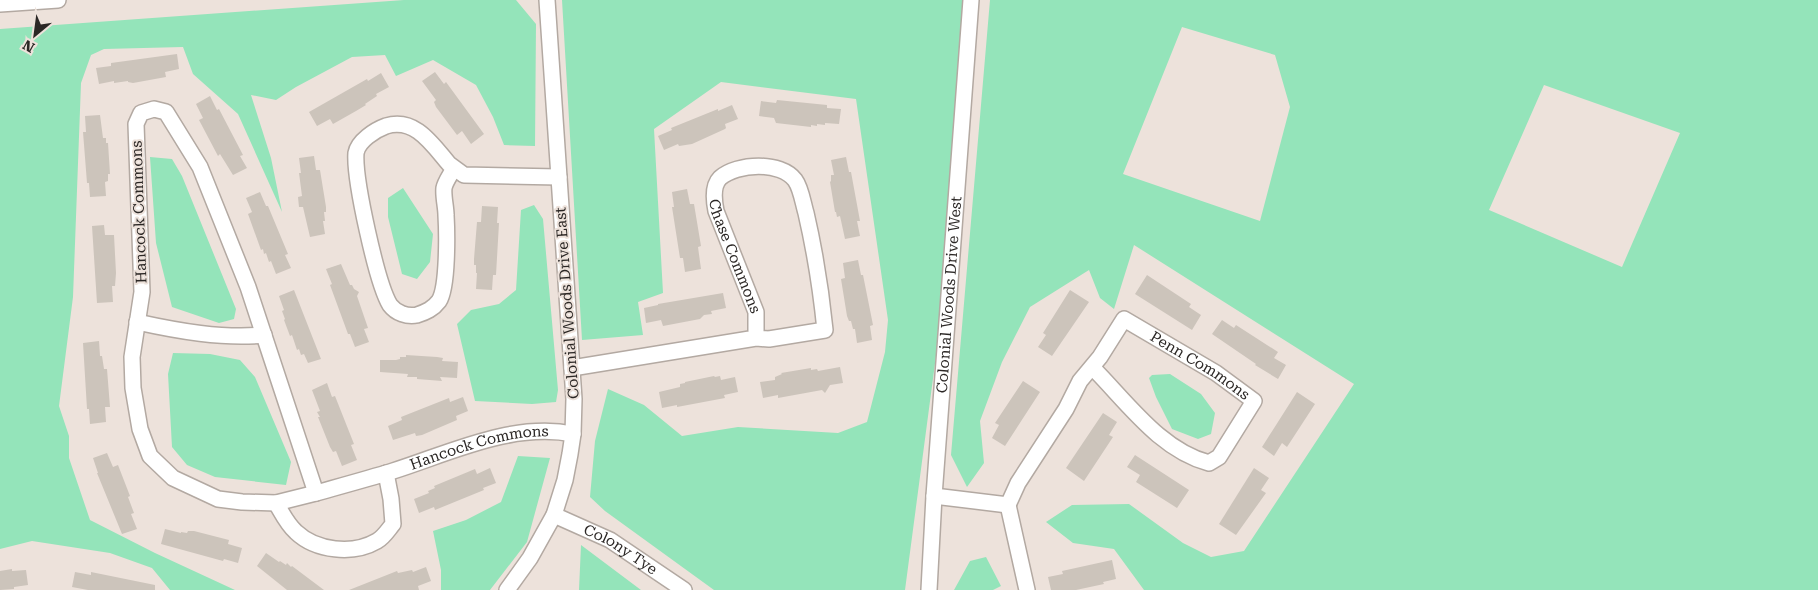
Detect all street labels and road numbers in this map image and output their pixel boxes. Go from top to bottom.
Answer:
street label: Hancock Commons [128,140,150,284]
street label: Colonial Woods Drive West [933,195,965,394]
street label: Chase Commons [705,198,765,316]
street label: Colonial Woods Drive East [551,206,583,399]
street label: Penn Commons [1147,327,1253,404]
street label: Hancock Commons [407,422,549,474]
street label: Colony Tye [581,520,661,578]

